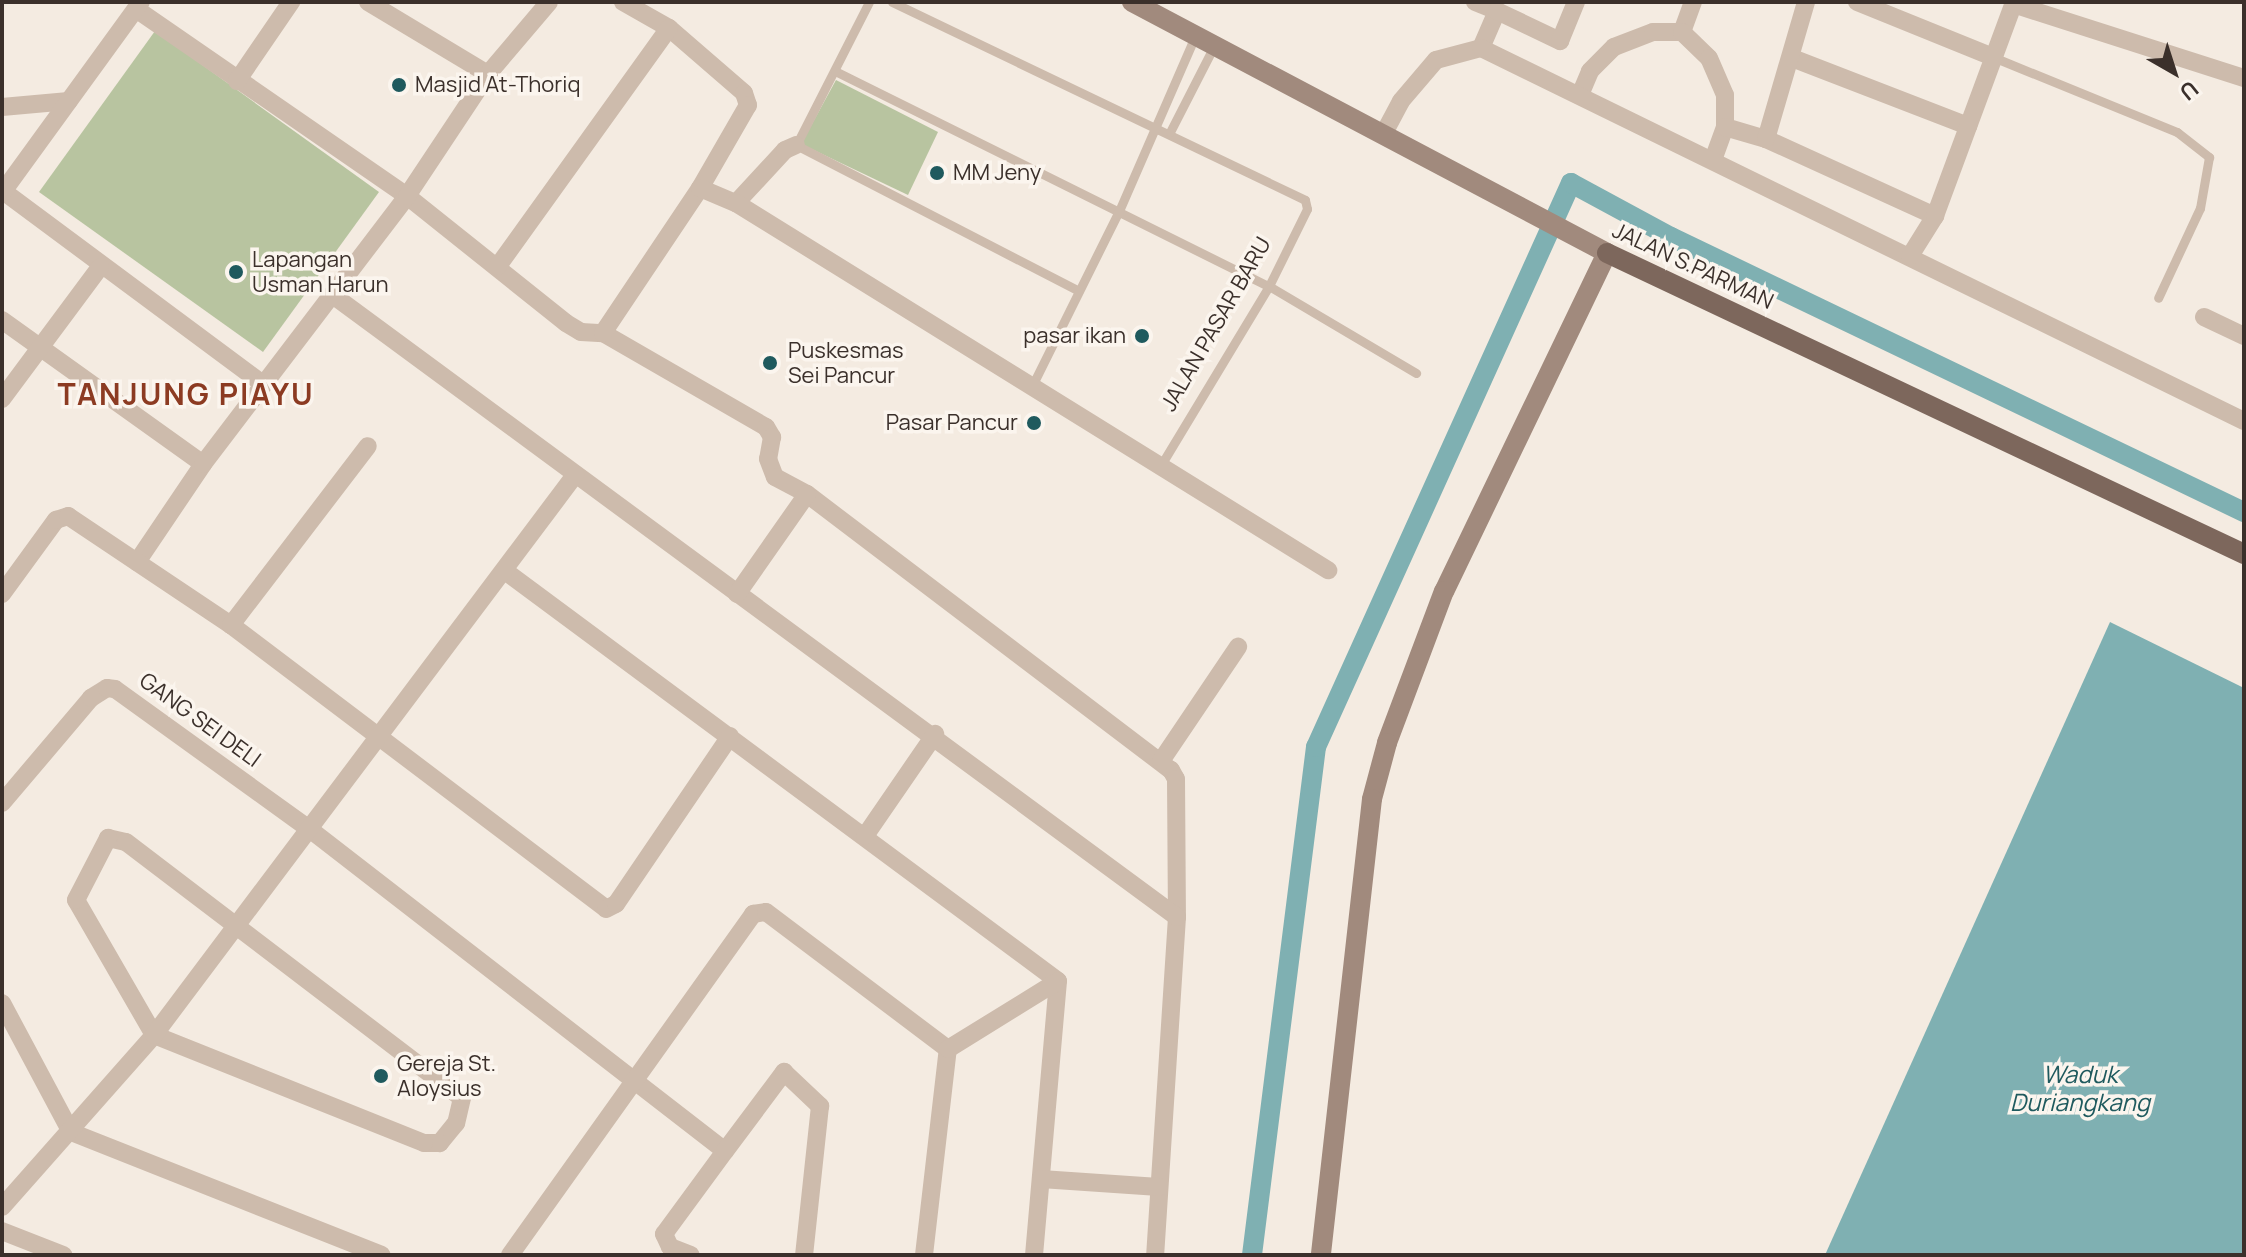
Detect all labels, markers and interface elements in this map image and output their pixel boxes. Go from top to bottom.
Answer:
north arrow [2134,32,2214,112]
place label: Masjid At-Thoriq [415,72,580,98]
text: U [2174,74,2205,107]
marker: Masjid At-Thoriq [390,76,408,94]
place label: MM Jeny [953,160,1041,186]
marker: MM Jeny [928,164,946,182]
street label: JALAN S.PARMAN [1608,217,1778,315]
street label: JALAN PASAR BARU [1155,232,1277,416]
place label: Lapangan Usman Harun [252,246,389,298]
marker: Lapangan Usman Harun [227,263,245,281]
place label: pasar ikan [1023,323,1126,349]
marker: pasar ikan [1133,327,1151,345]
place label: Puskesmas Sei Pancur [788,337,903,388]
marker: Puskesmas Sei Pancur [759,352,781,374]
district label: TANJUNG PIAYU [57,376,315,412]
place label: Pasar Pancur [886,410,1018,436]
marker: Pasar Pancur [1025,414,1043,432]
street label: GANG SEI DELI [134,667,266,773]
place label: Gereja St. Aloysius [397,1050,496,1102]
water label: Waduk Duriangkang [2010,1060,2150,1116]
marker: Gereja St. Aloysius [372,1067,390,1085]

